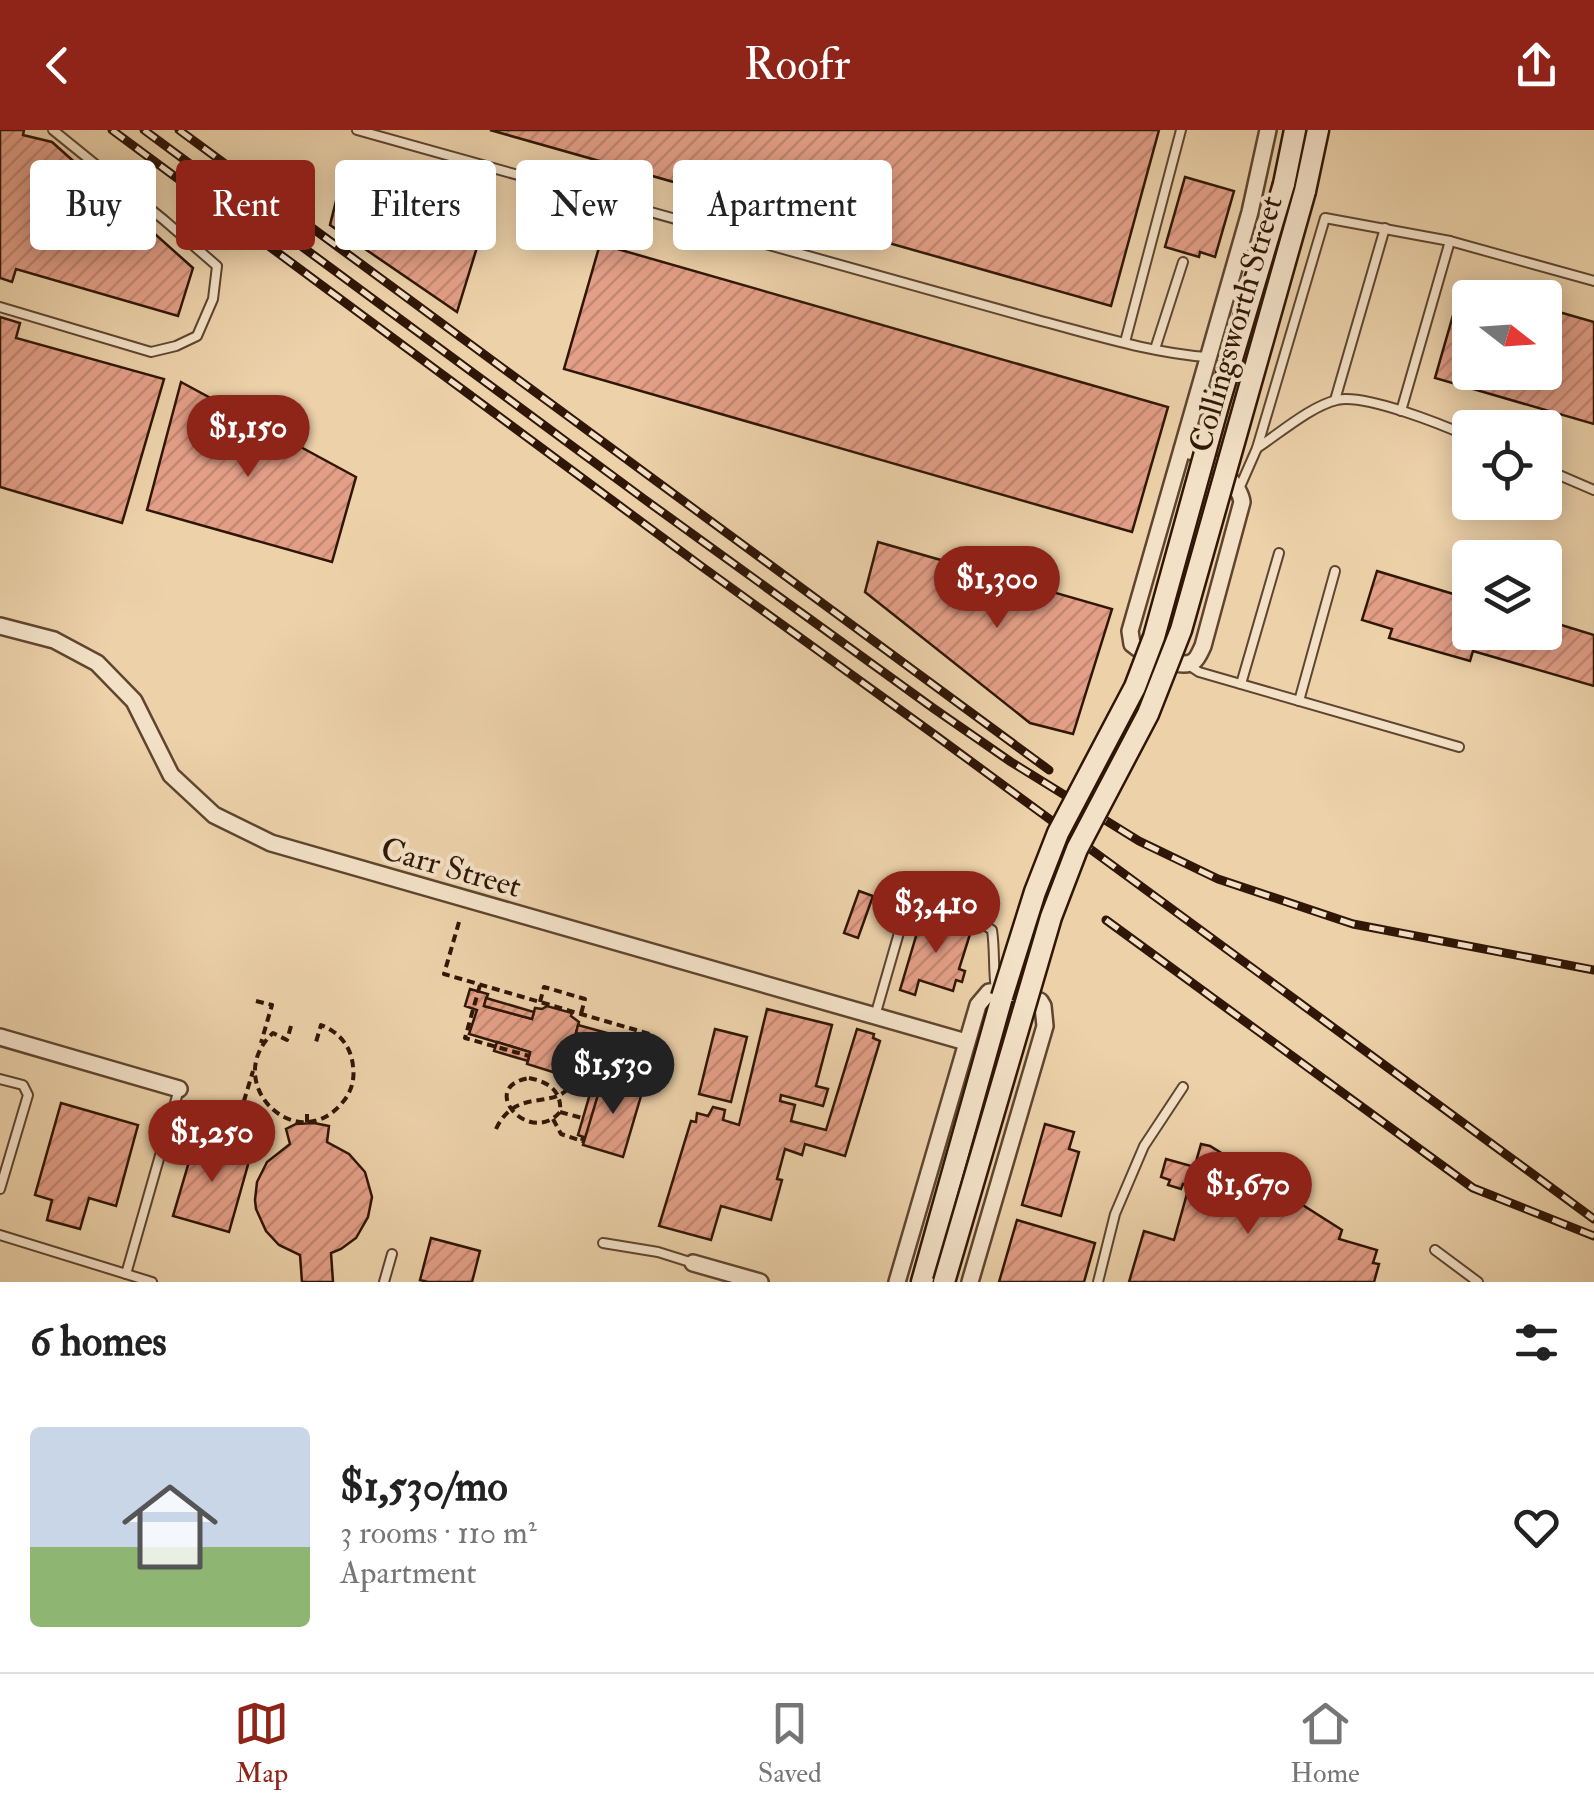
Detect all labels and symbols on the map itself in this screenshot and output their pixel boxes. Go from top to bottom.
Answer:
street label: Collingsworth Street [1180,191,1292,457]
north arrow [1452,280,1562,390]
pin: $1,150 [167,395,329,480]
pin: $1,300 [916,546,1078,631]
street label: Carr Street [376,829,526,907]
pin: $3,410 [855,871,1017,956]
pin: $1,530 [532,1032,694,1117]
pin: $1,250 [131,1100,293,1185]
pin: $1,670 [1167,1152,1329,1237]

